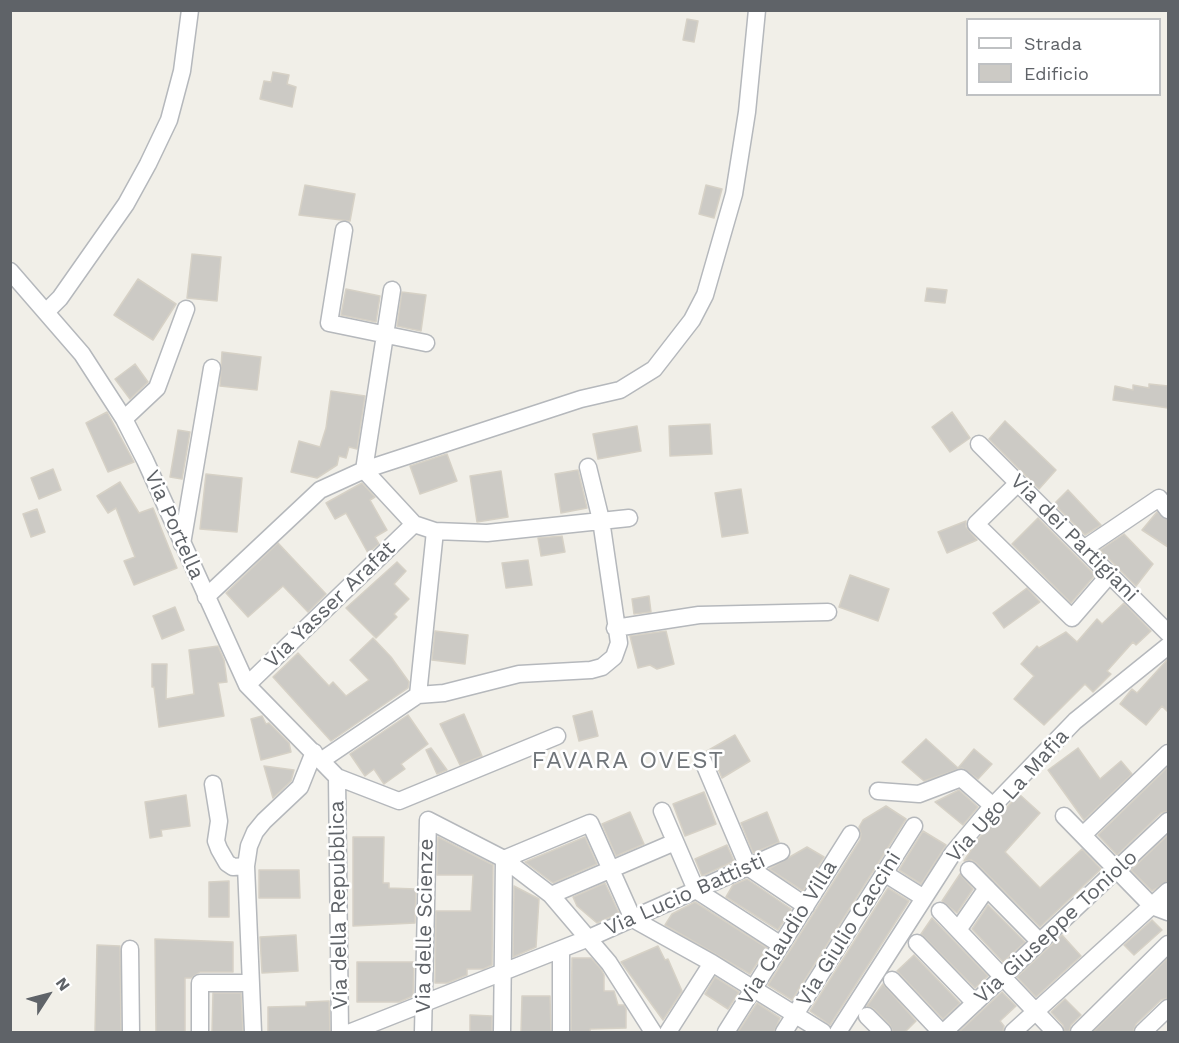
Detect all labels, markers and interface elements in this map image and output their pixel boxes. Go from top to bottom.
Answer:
legend [966,18,1161,96]
text: Strada [1024,33,1082,54]
text: Edificio [1024,63,1089,84]
street label: Via Portella [139,466,209,584]
street label: Via dei Partigiani [1005,469,1143,607]
street label: Via Yasser Arafat [259,536,401,674]
street label: Via Ugo La Mafia [942,724,1074,868]
district label: FAVARA OVEST [532,747,724,775]
street label: Via della Repubblica [325,800,353,1010]
street label: Via delle Scienze [411,838,439,1014]
street label: Via Giuseppe Toniolo [969,845,1143,1009]
street label: Via Giulio Caccini [791,847,907,1011]
street label: Via Lucio Battisti [601,848,769,942]
street label: Via Claudio Villa [733,856,843,1010]
north arrow [18,965,78,1025]
text: N [52,974,74,995]

